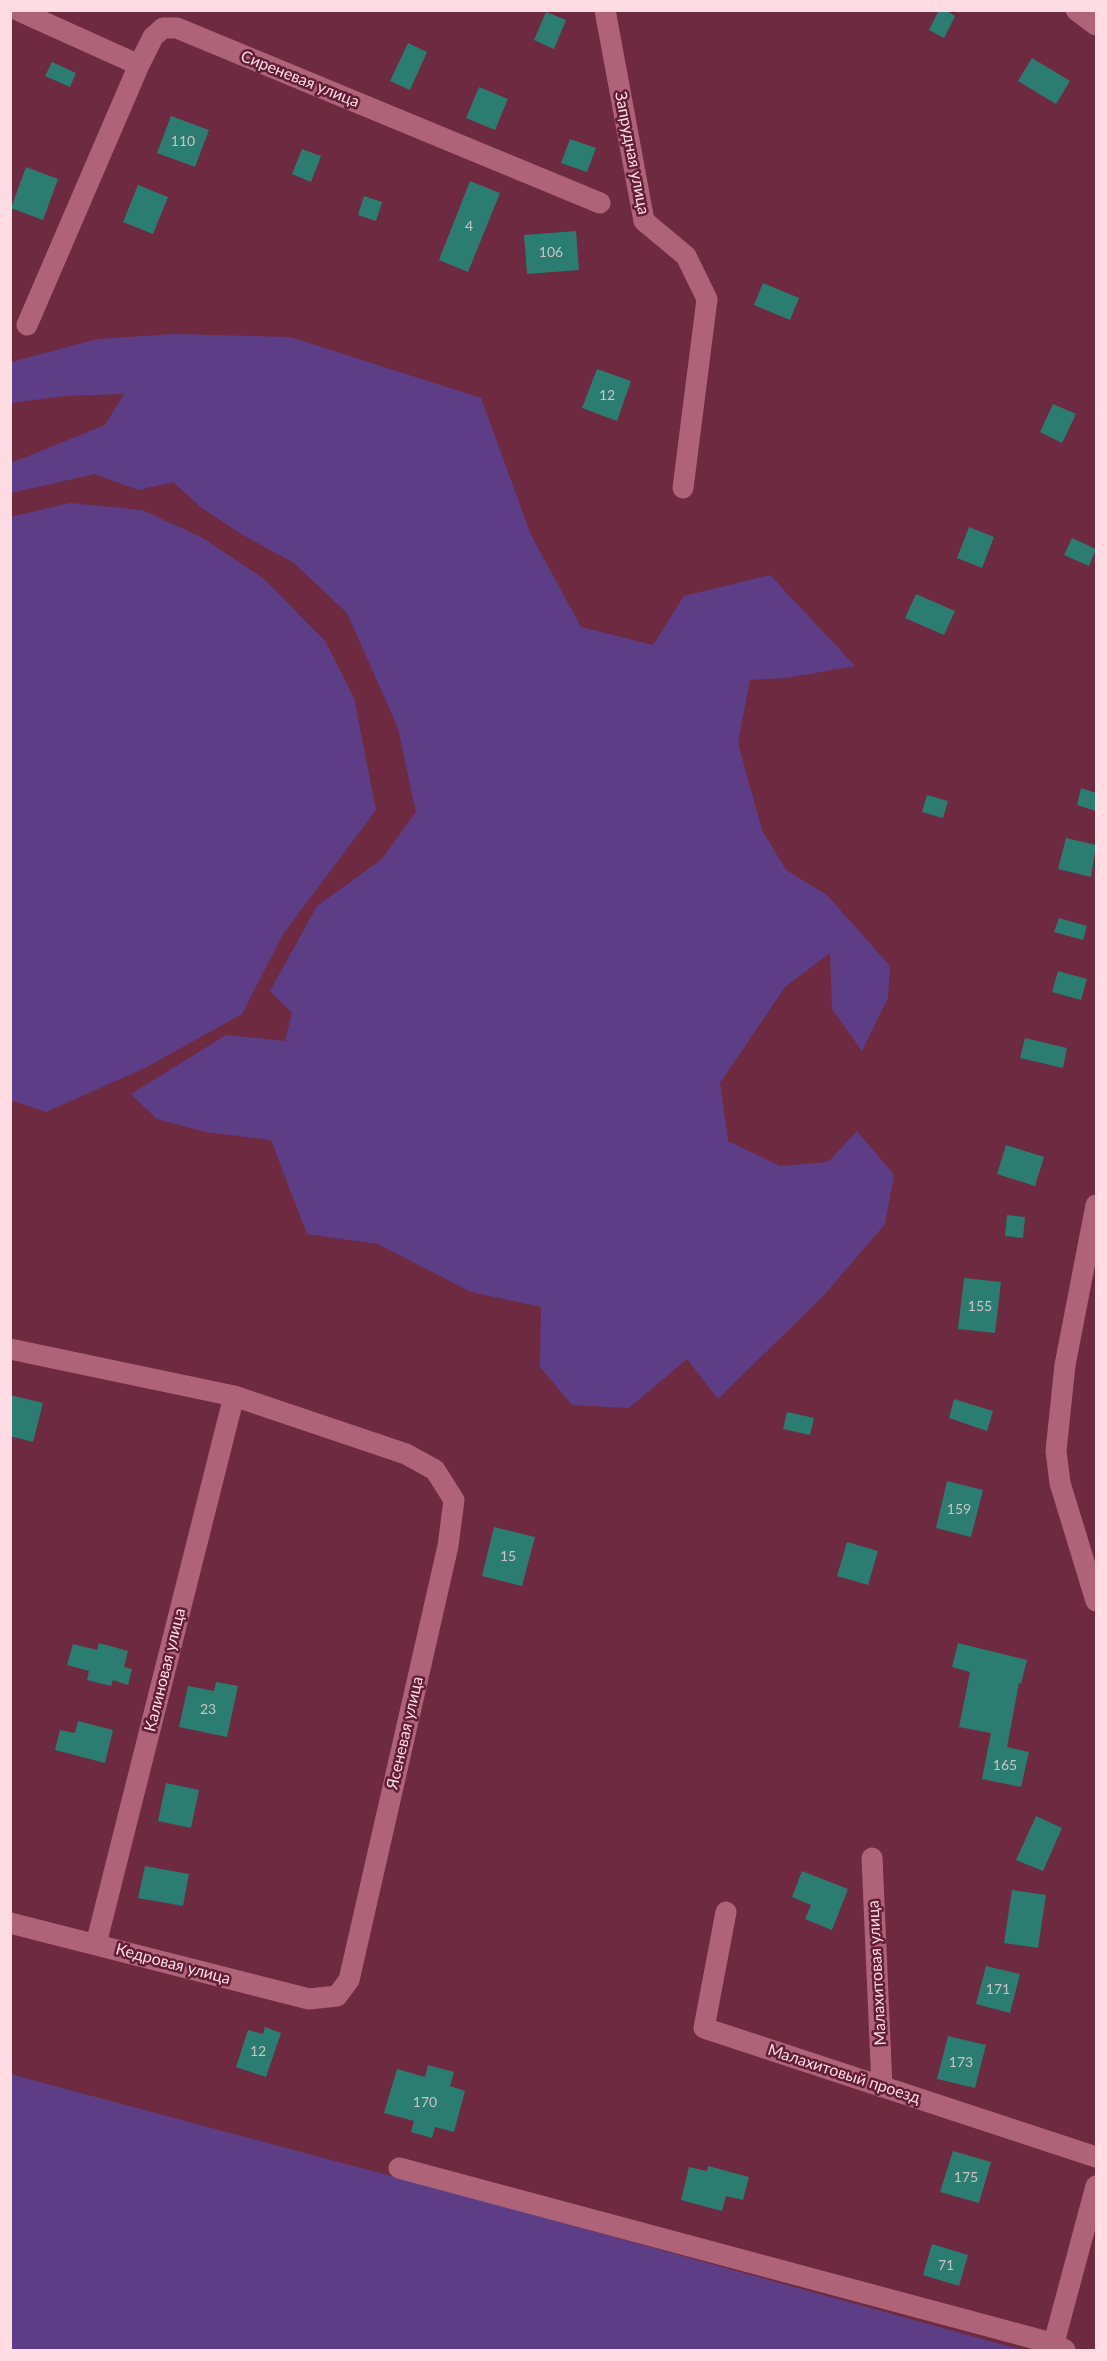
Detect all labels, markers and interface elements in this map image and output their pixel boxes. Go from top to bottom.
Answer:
street label: Сиреневая улица [238,46,362,112]
street label: Запрудная улица [611,90,653,216]
house number: 110 [171,133,195,149]
house number: 4 [465,218,473,234]
house number: 106 [539,244,563,260]
house number: 12 [599,387,615,403]
house number: 155 [968,1298,992,1314]
house number: 159 [947,1501,971,1517]
house number: 15 [500,1548,516,1564]
street label: Калиновая улица [140,1606,190,1734]
street label: Ясеневая улица [383,1675,427,1791]
house number: 23 [200,1701,216,1717]
house number: 165 [993,1757,1017,1773]
street label: Малахитовая улица [864,1900,890,2046]
street label: Кедровая улица [114,1939,232,1989]
house number: 171 [986,1981,1010,1997]
street label: Малахитовый проезд [765,2040,923,2108]
house number: 12 [250,2043,266,2059]
house number: 173 [949,2054,973,2070]
house number: 170 [413,2094,437,2110]
house number: 175 [954,2169,978,2185]
house number: 71 [938,2257,954,2273]

